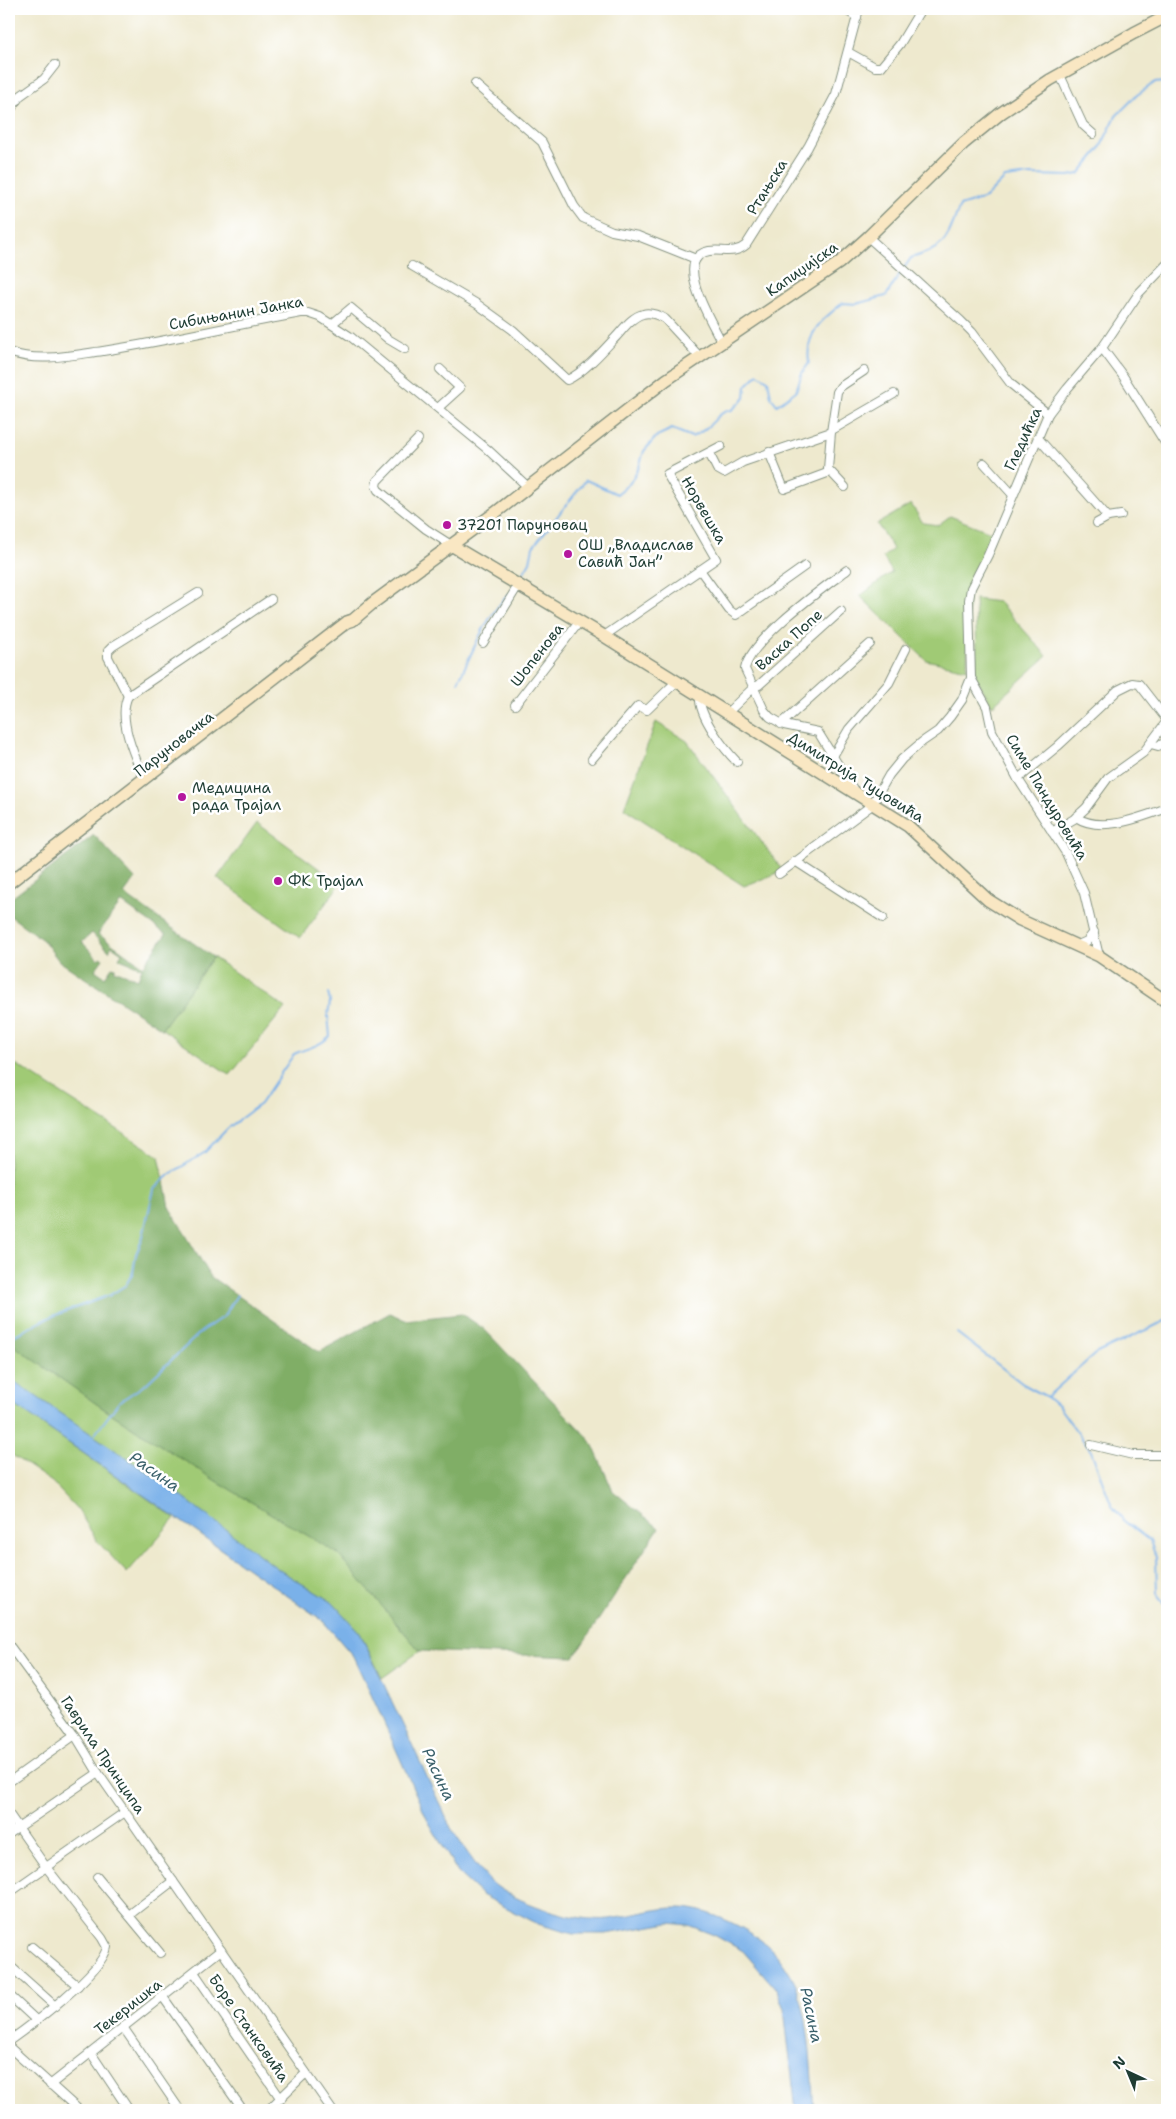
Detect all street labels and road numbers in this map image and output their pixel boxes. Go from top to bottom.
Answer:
street label: Ртањска [742,155,792,219]
street label: Капиџијска [762,237,842,301]
street label: Сибињанин Јанка [167,291,305,335]
street label: Гледићка [1000,403,1047,474]
street label: Норвешка [677,472,732,548]
street label: Васка Попе [751,605,827,675]
street label: Шопенова [506,619,569,691]
street label: Паруновачка [130,706,219,781]
street label: Димитрија Туцовића [784,727,928,827]
street label: Симе Пандуровића [1001,730,1093,864]
street label: Гаврила Принципа [56,1692,150,1818]
street label: Боре Станковића [204,1970,294,2087]
street label: Текеришка [90,1974,166,2040]

